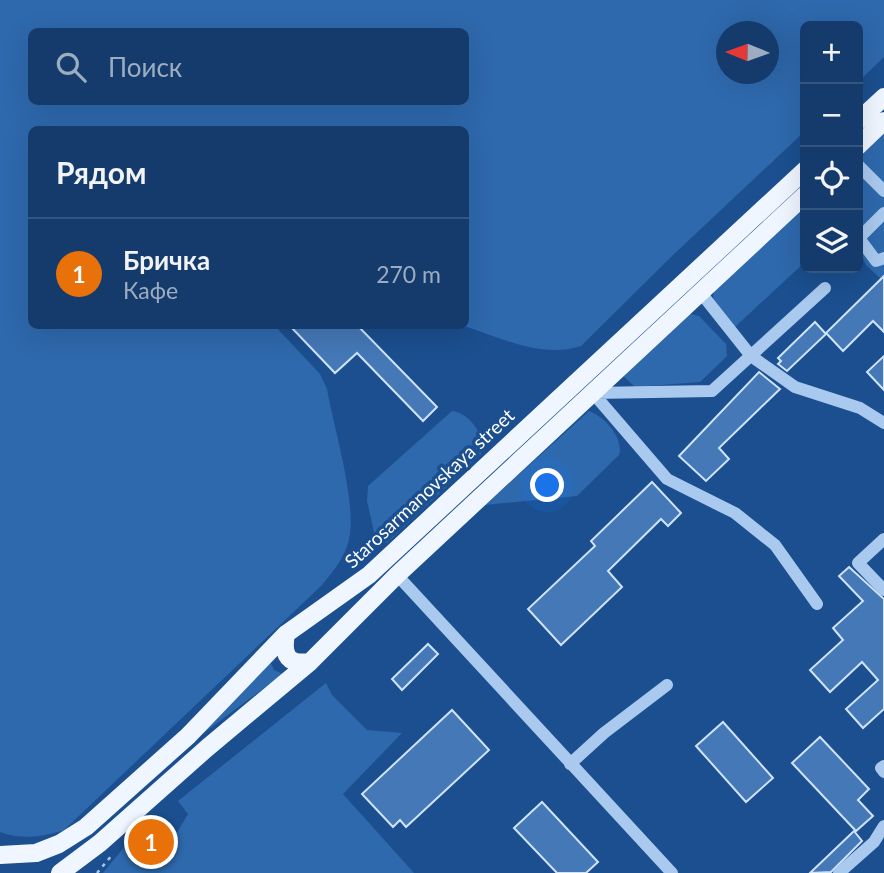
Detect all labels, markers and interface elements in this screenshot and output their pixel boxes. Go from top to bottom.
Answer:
north arrow [716,21,779,84]
map controls [800,21,863,273]
button: + [800,21,863,84]
search box [28,28,469,105]
icon: search [52,48,90,86]
text: Поиск [108,51,182,83]
button: − [800,84,863,147]
button: locate [800,147,863,210]
text: Рядом [56,154,146,190]
button: layers [800,210,863,273]
text: Бричка [123,244,210,276]
text: 1 [72,260,86,288]
text: 270 m [376,260,441,288]
text: Кафе [123,276,178,304]
street label: Starosarmanovskaya street [340,403,519,573]
your location [530,468,564,502]
pin: 1 [128,816,174,868]

